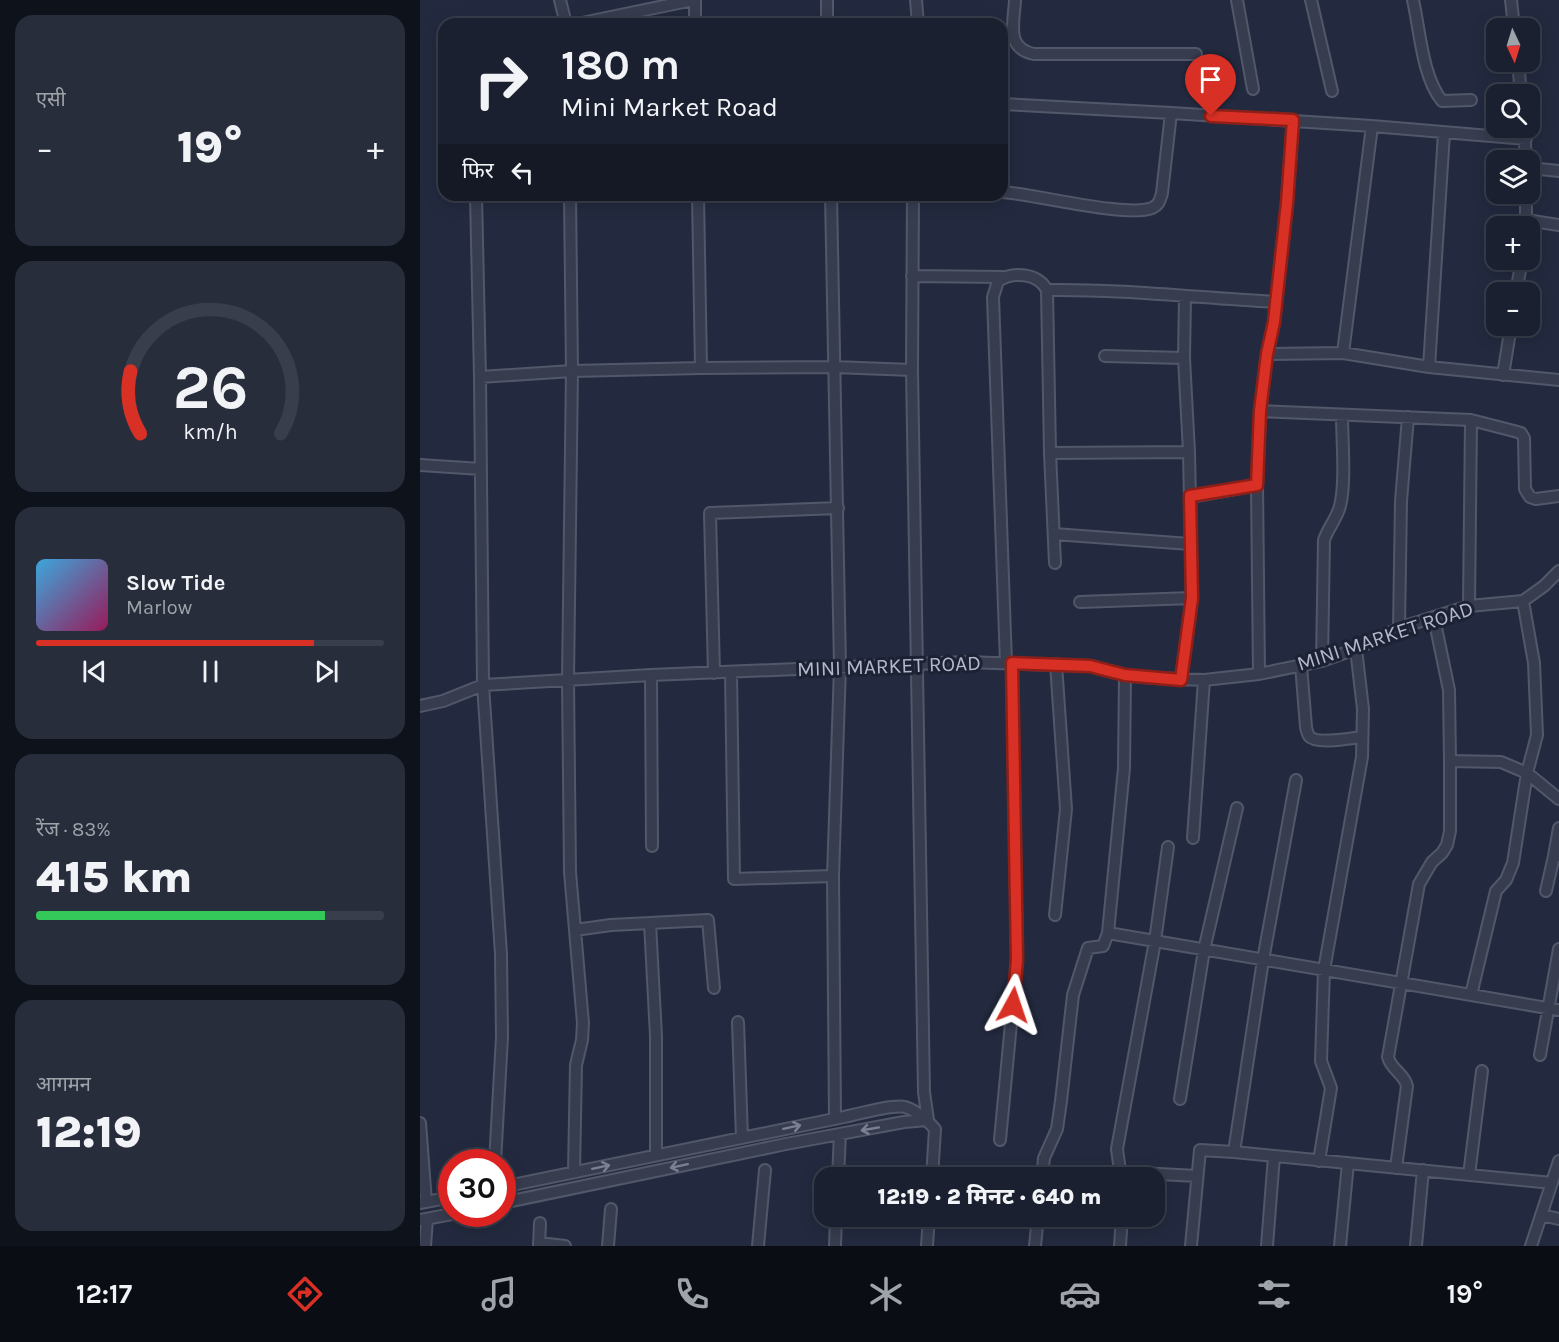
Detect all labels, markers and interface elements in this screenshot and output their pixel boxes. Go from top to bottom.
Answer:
north arrow [1486,18,1540,72]
map controls [1486,18,1540,336]
text: 180 m [561,40,680,90]
icon: right [462,42,540,120]
pin [1185,54,1236,116]
icon: arrive [1194,63,1227,96]
button: search [1486,84,1540,138]
text: एसी [36,88,66,111]
text: Mini Market Road [561,91,778,123]
text: 19° [177,121,243,173]
text: − [36,129,53,167]
text: + [367,129,384,167]
button: layers [1486,150,1540,204]
icon: left [506,156,539,189]
text: फिर [462,158,494,184]
button: + [1486,216,1540,270]
button: − [1486,282,1540,336]
text: 26 [172,351,248,424]
text: km/h [183,419,237,444]
text: Slow Tide [126,570,226,596]
text: Marlow [126,596,192,619]
street label: MINI MARKET ROAD [1294,596,1476,676]
street label: MINI MARKET ROAD [797,651,981,681]
icon: previous [78,655,111,688]
icon: pause [194,655,227,688]
icon: next [310,655,343,688]
text: रेंज · 83% [36,818,111,841]
text: 415 km [36,851,192,903]
position arrow [981,973,1045,1037]
text: आगमन [36,1073,91,1096]
text: 12:19 [36,1106,142,1158]
one-way arrow [782,1121,801,1133]
one-way arrow [861,1124,880,1135]
speed limit sign: 30 [438,1149,516,1227]
one-way arrow [591,1160,610,1172]
one-way arrow [669,1161,689,1172]
text: 12:19 · 2 मिनट · 640 m [878,1184,1101,1210]
icon: directions [284,1273,326,1315]
icon: music [478,1273,520,1315]
icon: phone [671,1273,713,1315]
icon: climate [865,1273,907,1315]
icon: car [1059,1273,1101,1315]
icon: filters [1253,1273,1295,1315]
text: 12:17 [76,1278,132,1310]
text: 19° [1446,1278,1483,1310]

